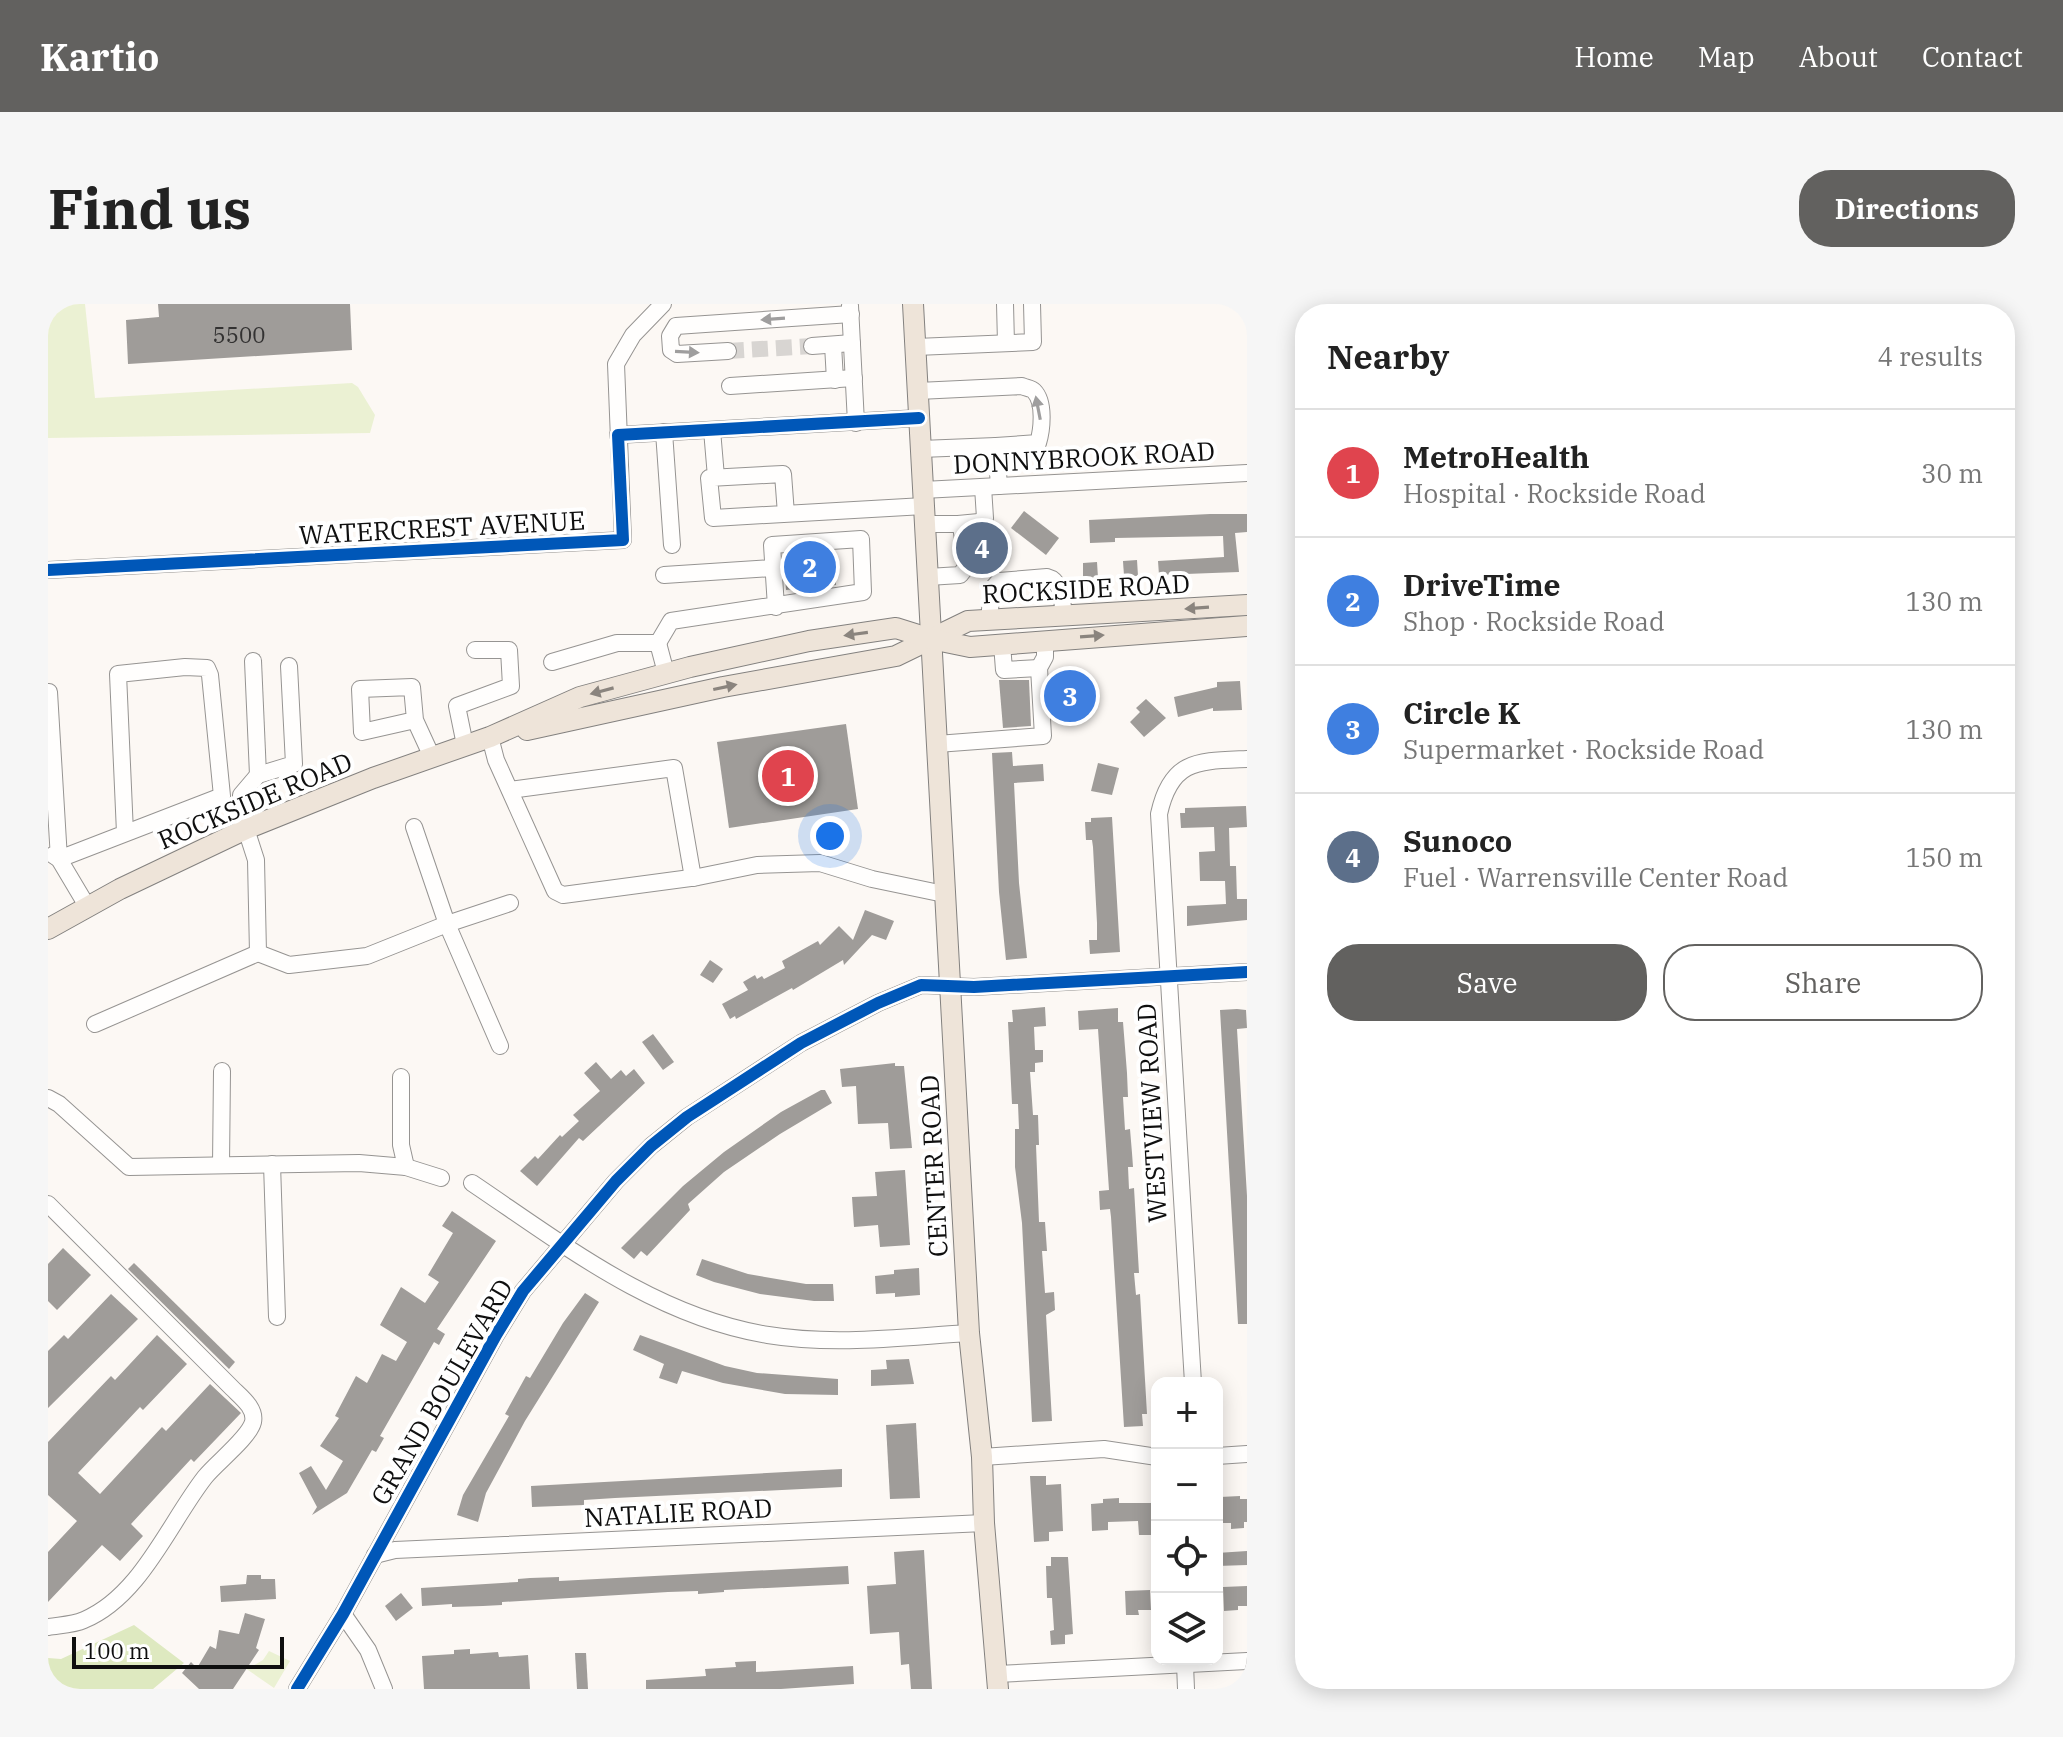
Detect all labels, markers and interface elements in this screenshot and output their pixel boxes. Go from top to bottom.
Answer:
text: Kartio [40,32,159,81]
text: Home [1574,38,1654,75]
text: Map [1698,38,1755,75]
text: About [1799,38,1878,75]
text: Contact [1922,38,2023,75]
button: Directions [1799,170,2015,247]
text: Find us [48,172,251,244]
one-way arrow [760,313,785,326]
house number: 5500 [213,320,265,349]
text: Nearby [1327,334,1449,378]
text: 4 results [1877,339,1983,373]
one-way arrow [674,345,700,358]
one-way arrow [1032,395,1044,420]
street label: DONNYBROOK ROAD [952,433,1216,481]
text: MetroHealth [1403,437,1590,476]
text: 1 [1345,456,1361,490]
text: 30 m [1921,456,1983,490]
text: Hospital · Rockside Road [1403,476,1706,510]
street label: WATERCREST AVENUE [298,503,586,551]
pin: 4 [956,518,1008,578]
pin: 2 [784,537,836,597]
text: DriveTime [1403,565,1561,604]
street label: ROCKSIDE ROAD [981,566,1191,610]
text: 2 [1345,584,1361,618]
text: 130 m [1905,584,1983,618]
one-way arrow [1184,602,1209,615]
text: Shop · Rockside Road [1403,604,1665,638]
one-way arrow [843,628,868,641]
one-way arrow [1080,629,1105,642]
pin: 3 [1044,666,1096,726]
one-way arrow [713,680,738,693]
one-way arrow [590,685,615,697]
text: Circle K [1403,693,1521,732]
text: 3 [1345,712,1361,746]
text: 130 m [1905,712,1983,746]
text: Supermarket · Rockside Road [1403,732,1764,766]
street label: ROCKSIDE ROAD [152,744,357,856]
pin: 1 [762,746,814,806]
your location [810,816,850,856]
text: Sunoco [1403,821,1512,860]
text: 4 [1345,840,1361,874]
text: 150 m [1905,840,1983,874]
text: Fuel · Warrensville Center Road [1403,860,1788,894]
button: Save [1327,944,1647,1021]
button: Share [1663,944,1983,1021]
street label: WESTVIEW ROAD [1128,1002,1174,1224]
street label: CENTER ROAD [911,1074,955,1258]
street label: GRAND BOULEVARD [363,1272,520,1511]
map controls [1151,1377,1223,1665]
button: + [1151,1377,1223,1449]
button: − [1151,1449,1223,1521]
street label: NATALIE ROAD [583,1490,773,1534]
button: locate [1151,1521,1223,1593]
button: layers [1151,1593,1223,1665]
scale bar [72,1633,284,1669]
text: 100 m [84,1636,150,1665]

